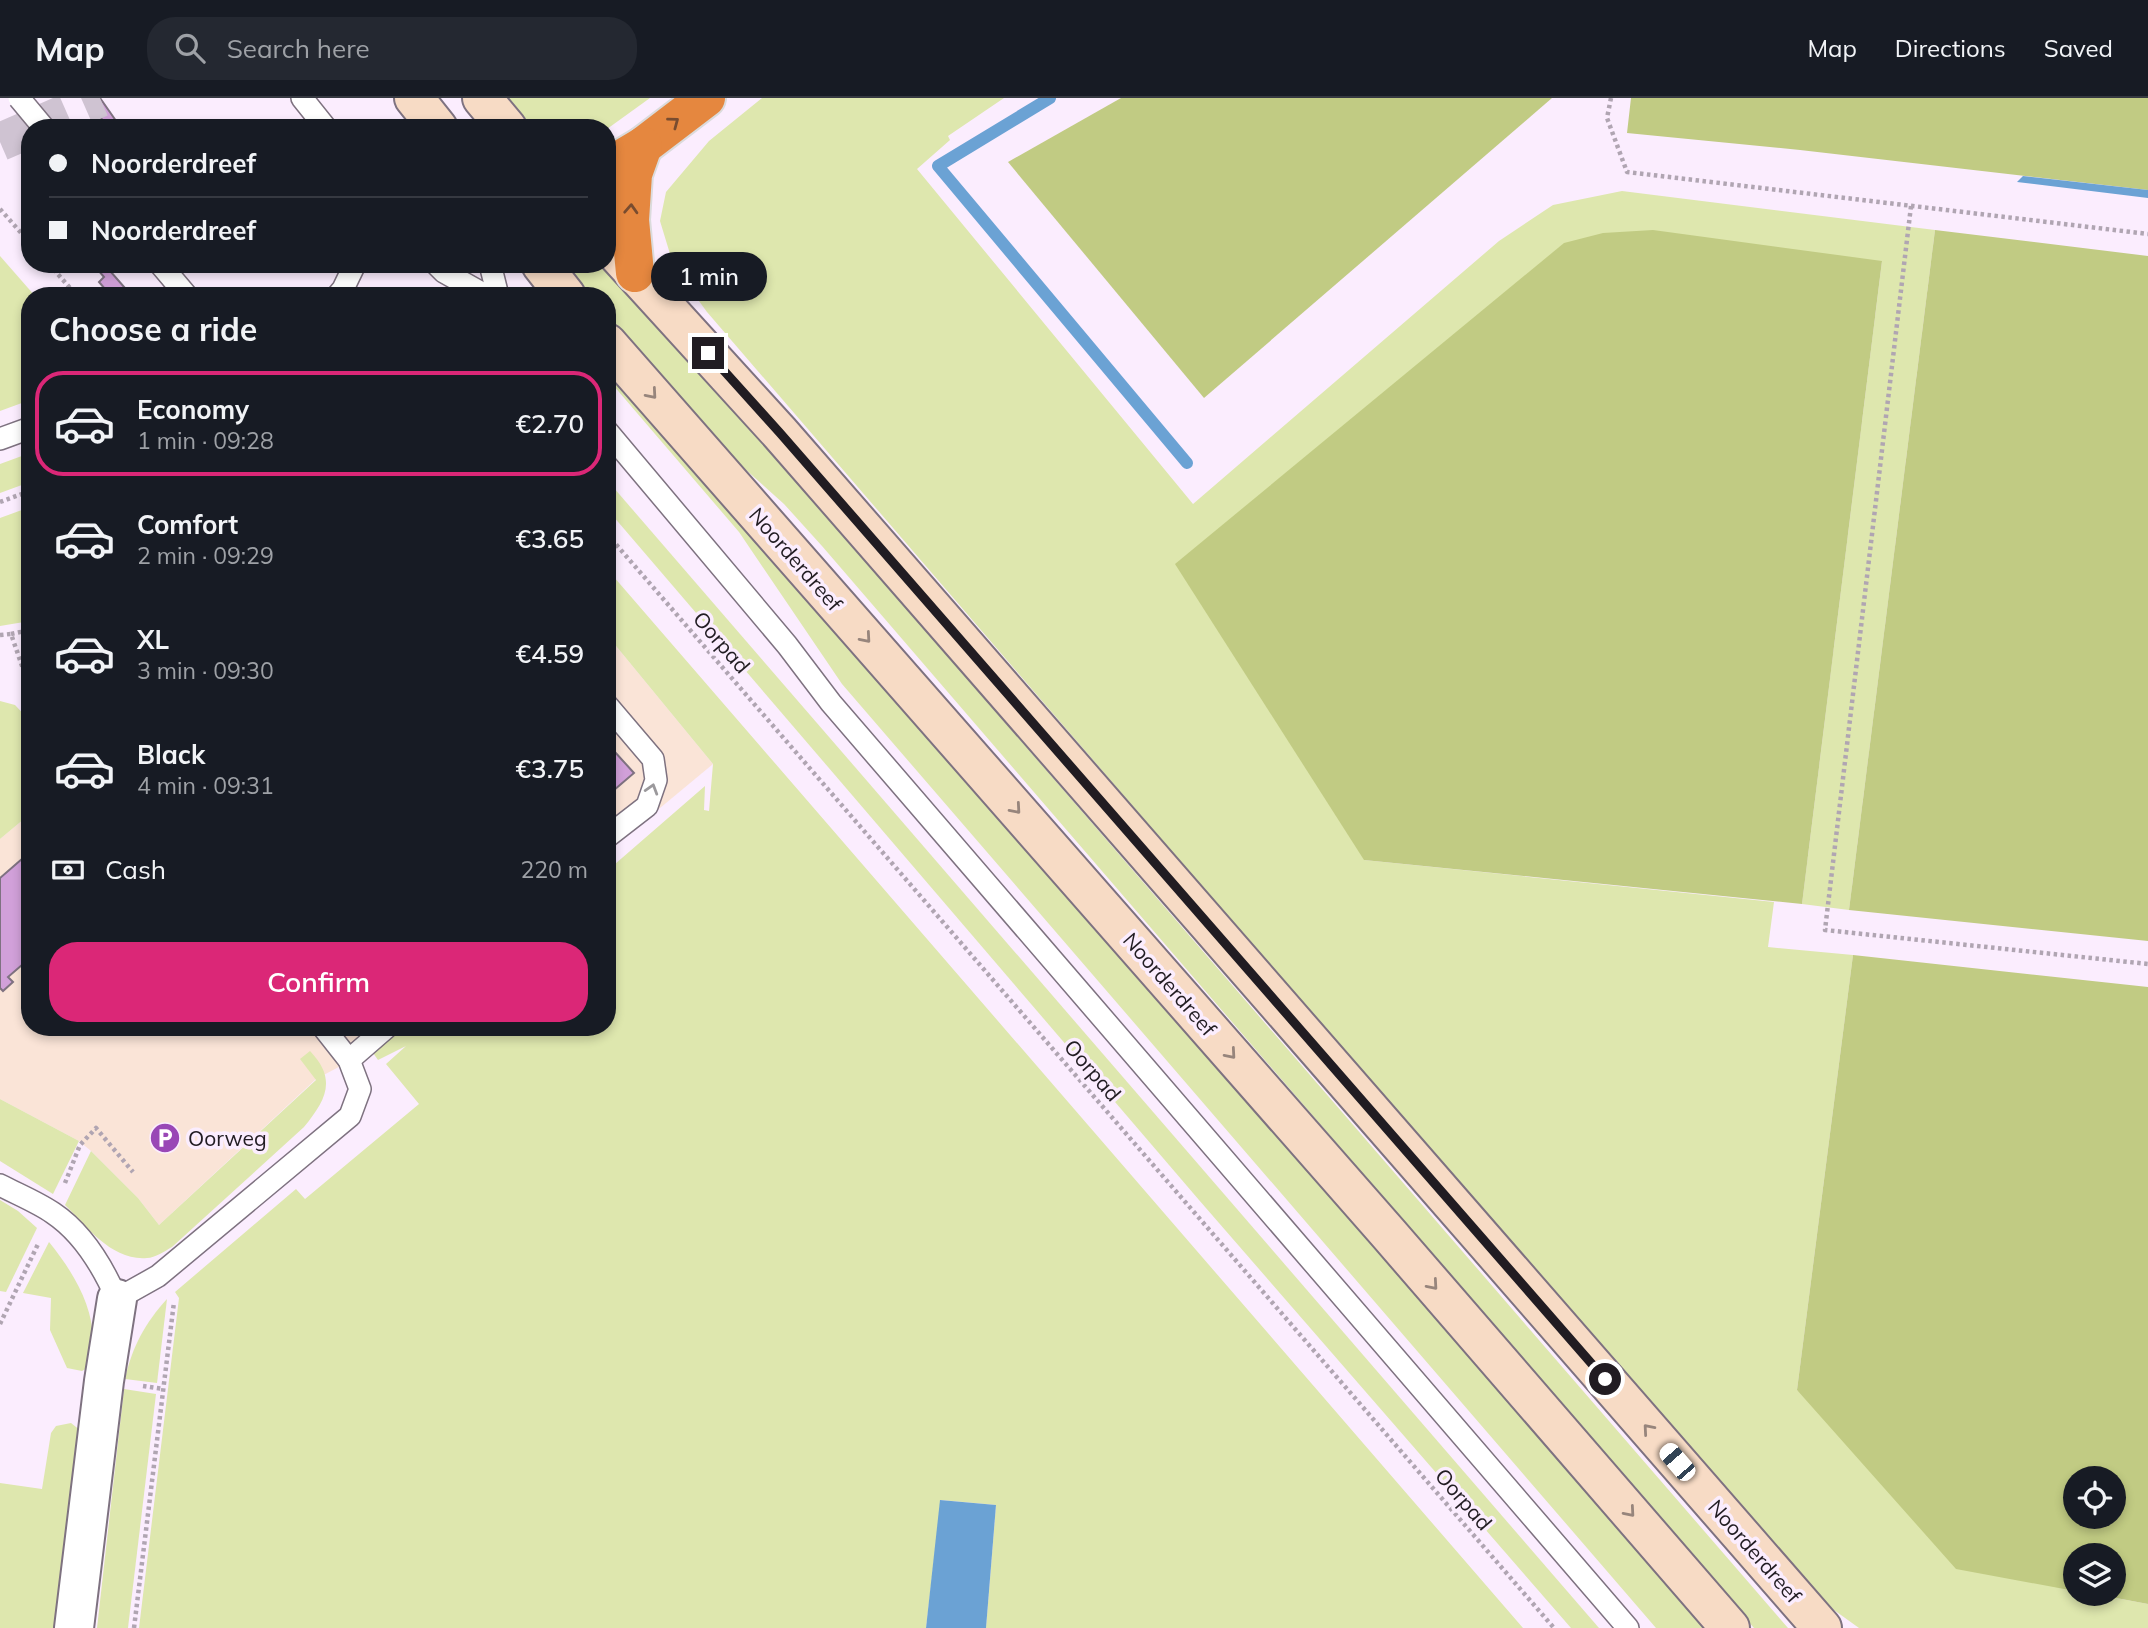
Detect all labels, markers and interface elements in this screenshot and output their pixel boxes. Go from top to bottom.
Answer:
search box [147,17,637,80]
text: Map [35,28,105,69]
icon: search [171,29,209,67]
text: Search here [227,32,370,65]
text: Map [1807,33,1857,63]
text: Directions [1895,33,2006,63]
text: Saved [2044,33,2113,63]
one-way arrow [667,118,679,130]
text: Noorderdreef [91,147,256,180]
one-way arrow [623,203,638,214]
text: Noorderdreef [91,214,256,247]
callout: 1 min [650,252,766,300]
text: 1 min [679,262,739,291]
text: Choose a ride [49,309,257,349]
route end [692,337,724,369]
one-way arrow [644,386,656,399]
icon: car [53,392,116,455]
text: Economy [137,393,249,426]
text: €2.70 [515,407,584,440]
text: 1 min · 09:28 [137,426,274,455]
street label: Noorderdreef [744,502,849,617]
icon: car [53,507,116,570]
text: Comfort [137,508,238,541]
text: €3.65 [515,522,584,555]
text: 2 min · 09:29 [137,541,274,570]
street label: Oorpad [688,606,756,678]
icon: car [53,622,116,685]
text: XL [137,623,169,656]
one-way arrow [858,630,870,643]
text: €4.59 [515,637,584,670]
text: 3 min · 09:30 [137,656,274,685]
icon: car [53,737,116,800]
text: Black [137,738,205,771]
text: €3.75 [515,752,584,785]
text: 4 min · 09:31 [137,771,274,800]
one-way arrow [643,783,658,795]
one-way arrow [1008,801,1020,814]
icon: cash [49,851,87,889]
text: Cash [105,853,166,886]
text: 220 m [520,855,588,884]
street label: Noorderdreef [1118,927,1223,1042]
button: Confirm [49,942,588,1022]
street label: Oorpad [1059,1034,1127,1106]
one-way arrow [1222,1045,1235,1058]
parking icon: Oorweg [148,1121,182,1155]
place label: Oorweg [188,1125,267,1151]
one-way arrow [1425,1277,1437,1290]
route start [1589,1363,1621,1395]
one-way arrow [1644,1424,1656,1437]
car [1656,1439,1699,1485]
street label: Oorpad [1430,1463,1498,1535]
map controls [2063,1466,2126,1606]
button: locate [2063,1466,2126,1529]
street label: Noorderdreef [1703,1494,1808,1609]
one-way arrow [1622,1504,1634,1517]
button: layers [2063,1543,2126,1606]

